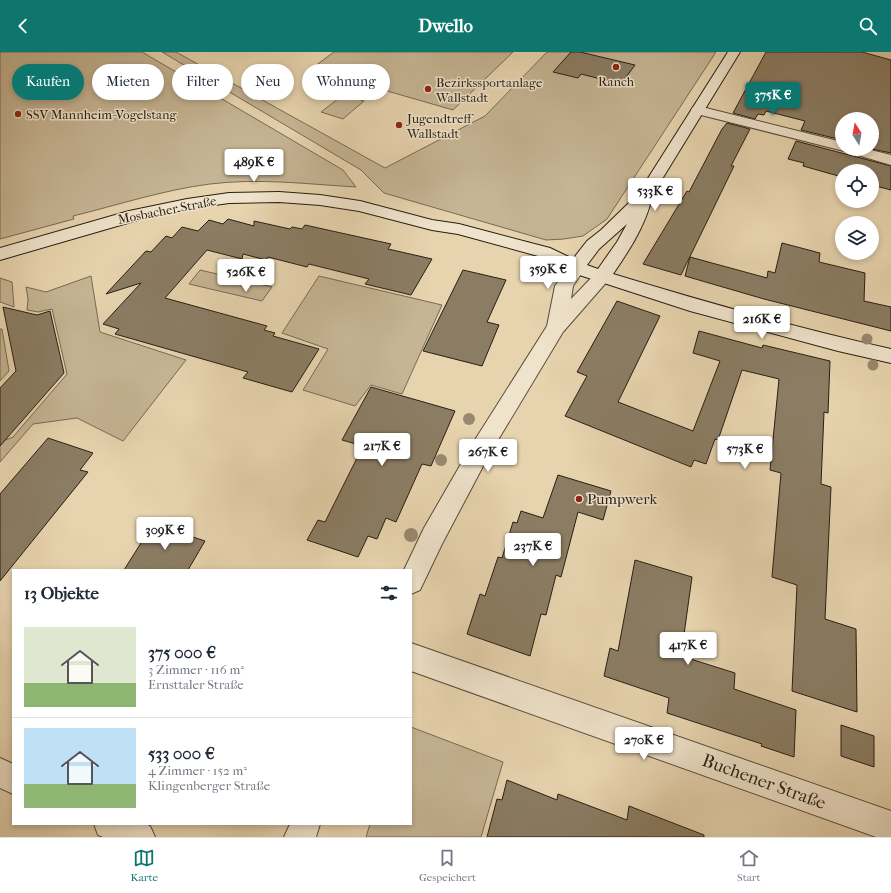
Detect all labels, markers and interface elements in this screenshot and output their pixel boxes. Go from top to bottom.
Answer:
icon: back [12,15,34,37]
icon: search [857,15,879,37]
text: Dwello [418,16,473,37]
marker: Ranch [611,62,621,72]
chip: Kaufen [12,64,84,100]
chip: Mieten [92,64,164,100]
chip: Filter [172,64,233,100]
chip: Neu [241,64,294,100]
chip: Wohnung [302,64,390,100]
place label: Ranch [598,74,635,89]
place label: Bezirkssportanlage Wallstadt [435,75,543,105]
pin: 375K € [740,82,806,116]
marker: Bezirkssportanlage Wallstadt [423,84,433,94]
text: 375K € [754,87,792,102]
place label: SSV Mannheim-Vogelstang [26,107,178,122]
marker: SSV Mannheim-Vogelstang [13,109,23,119]
place label: Jugendtreff Wallstadt [406,111,474,141]
north arrow [835,112,879,156]
map controls [835,112,879,260]
marker: Jugendtreff Wallstadt [394,120,404,130]
pin: 489K € [221,149,287,183]
text: 489K € [234,154,275,169]
button: locate [835,164,879,208]
pin: 533K € [622,178,688,212]
text: 533K € [637,183,673,198]
street label: Mosbacher Straße [116,193,218,227]
button: layers [835,216,879,260]
pin: 359K € [515,256,581,290]
pin: 526K € [213,259,279,293]
text: 359K € [529,261,567,276]
text: 526K € [226,264,266,279]
pin: 216K € [729,306,795,340]
text: 216K € [743,311,781,326]
pin: 217K € [349,433,415,467]
pin: 573K € [712,436,778,470]
text: 217K € [363,438,401,453]
pin: 267K € [455,439,521,473]
text: 573K € [726,441,764,456]
text: 267K € [468,444,508,459]
place label: Pumpwerk [587,490,657,508]
marker: Pumpwerk [574,494,584,504]
pin: 309K € [132,517,198,551]
text: 309K € [145,522,185,537]
pin: 237K € [500,533,566,567]
text: 237K € [514,538,552,553]
icon: filters [378,582,400,604]
text: 13 Objekte [24,583,99,603]
pin: 417K € [655,632,721,666]
text: 417K € [669,637,707,652]
text: 375 000 € [148,642,216,662]
icon: home [56,643,104,691]
text: 3 Zimmer · 116 m² [148,662,244,677]
text: Ernsttaler Straße [148,677,244,692]
pin: 270K € [611,727,677,761]
text: 270K € [624,732,664,747]
text: 533 000 € [148,743,215,763]
icon: home [56,744,104,792]
street label: Buchener Straße [699,750,829,814]
text: 4 Zimmer · 152 m² [148,763,247,778]
text: Klingenberger Straße [148,778,270,793]
tab: Karte [131,847,158,884]
tab: Gespeichert [419,847,476,884]
tab: Start [737,847,760,884]

